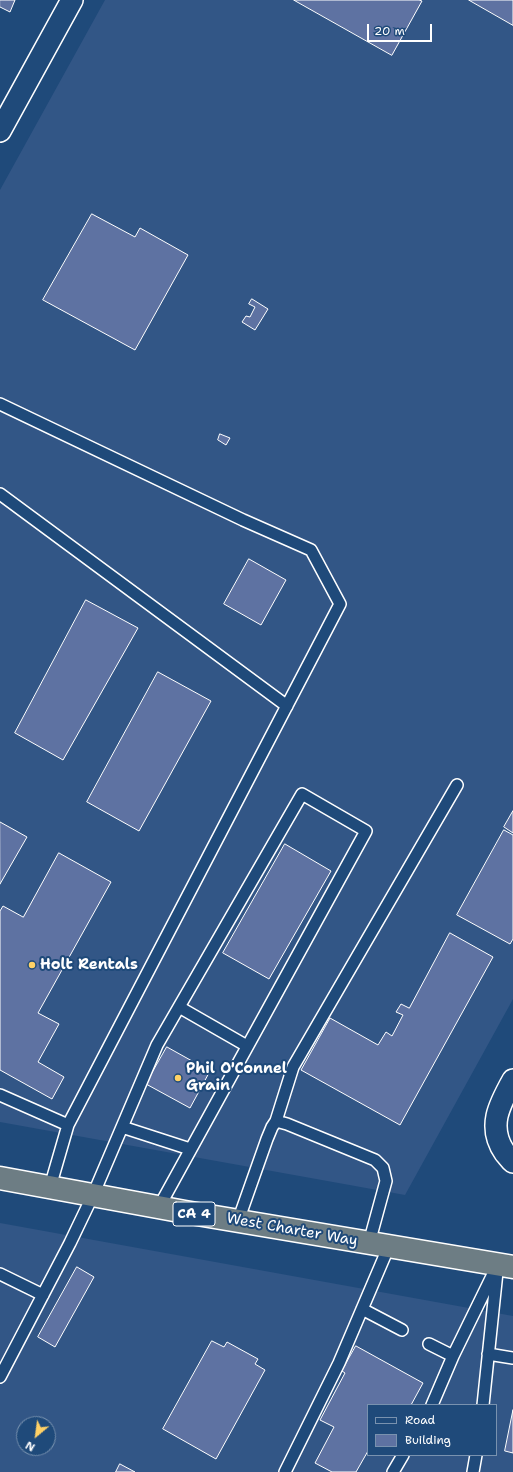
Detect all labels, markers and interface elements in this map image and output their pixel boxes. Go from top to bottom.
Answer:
scale bar [369,16,434,42]
text: 20 m [374,23,405,39]
place label: Holt Rentals [40,956,138,974]
marker: Holt Rentals [27,960,37,970]
place label: Phil O'Connel Grain [186,1060,287,1095]
marker: Phil O'Connel Grain [173,1073,183,1083]
road number: CA 4 [173,1202,215,1226]
street label: West Charter Way [225,1210,359,1250]
legend [367,1404,497,1456]
text: Road [405,1412,435,1428]
north arrow [16,1416,56,1456]
text: Building [405,1432,451,1448]
text: N [23,1437,38,1455]

